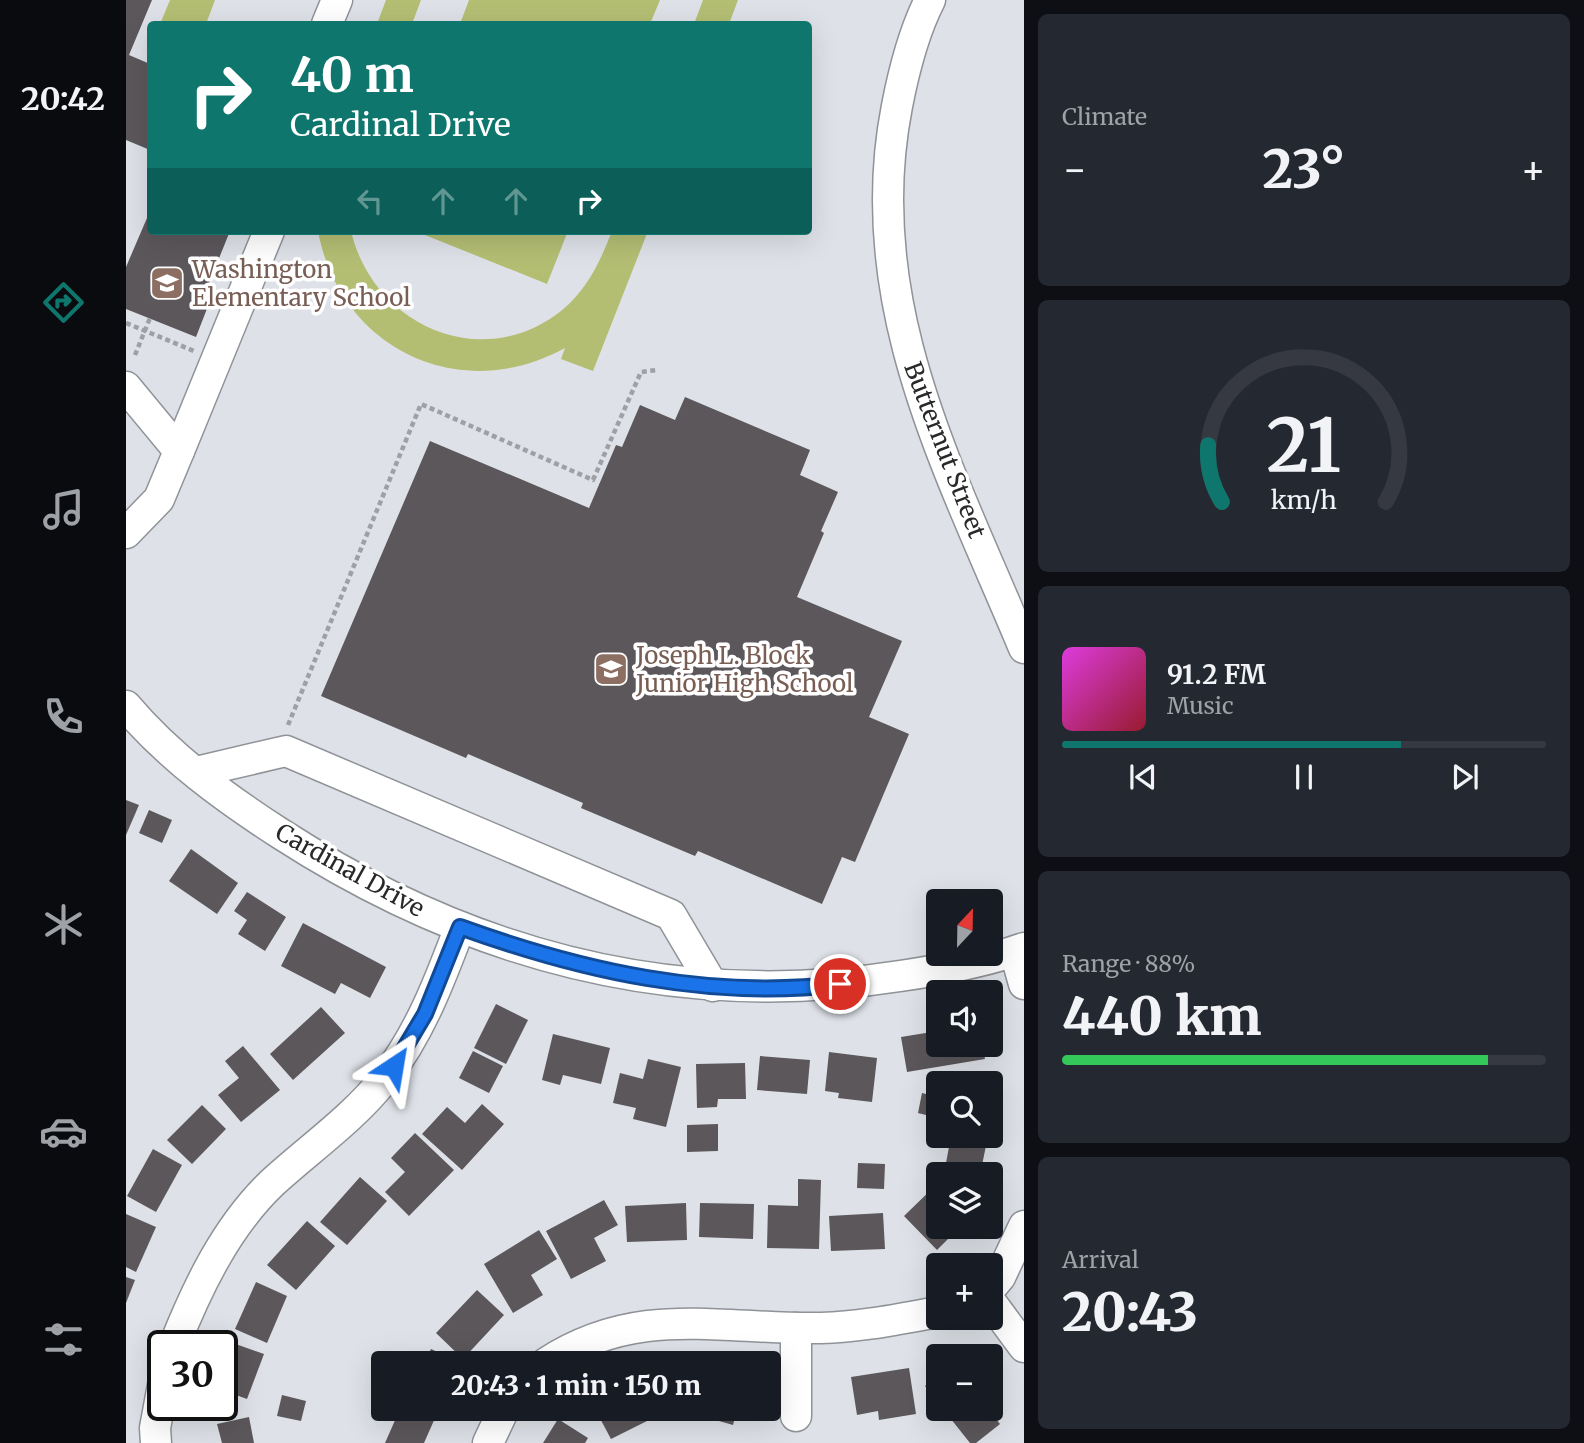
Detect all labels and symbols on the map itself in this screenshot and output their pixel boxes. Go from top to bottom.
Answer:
place label: Washington Elementary School [191,254,411,313]
school or university icon: Washington Elementary School [148,264,186,302]
street label: Butternut Street [897,357,993,543]
place label: Joseph L. Block Junior High School [635,640,853,699]
school or university icon: Joseph L. Block Junior High School [592,650,630,688]
street label: Cardinal Drive [270,816,430,924]
north arrow [926,889,1003,966]
pin [810,954,870,1014]
position arrow [357,1029,431,1103]
speed limit sign: 30 [147,1330,238,1421]

